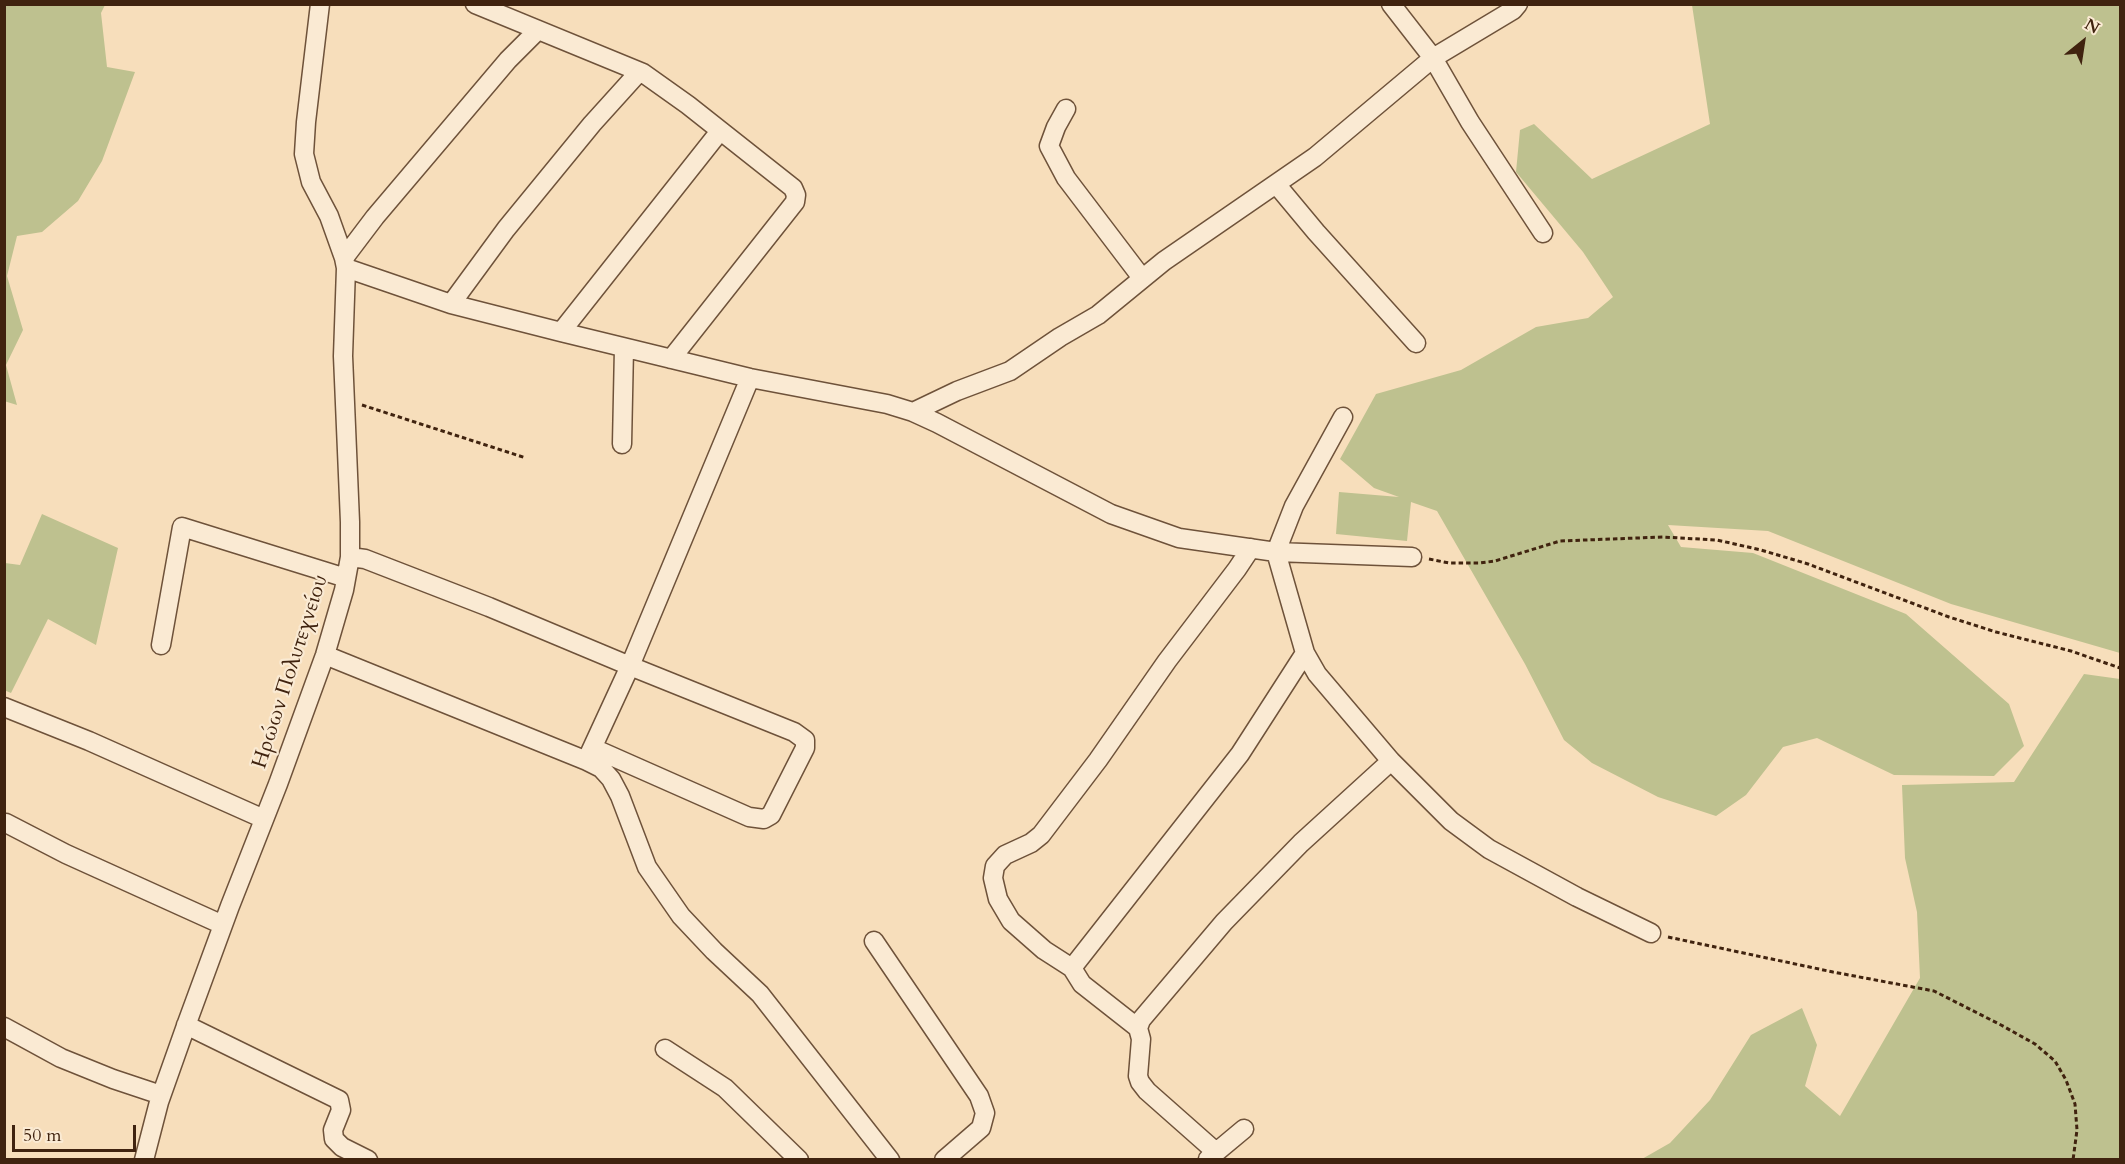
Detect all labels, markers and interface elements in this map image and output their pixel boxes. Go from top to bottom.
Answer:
north arrow [2053,12,2113,72]
text: N [2080,13,2104,39]
street label: Ηρώων Πολυτεχνείου [248,572,334,772]
scale bar [15,1113,140,1151]
text: 50 m [23,1123,62,1148]

